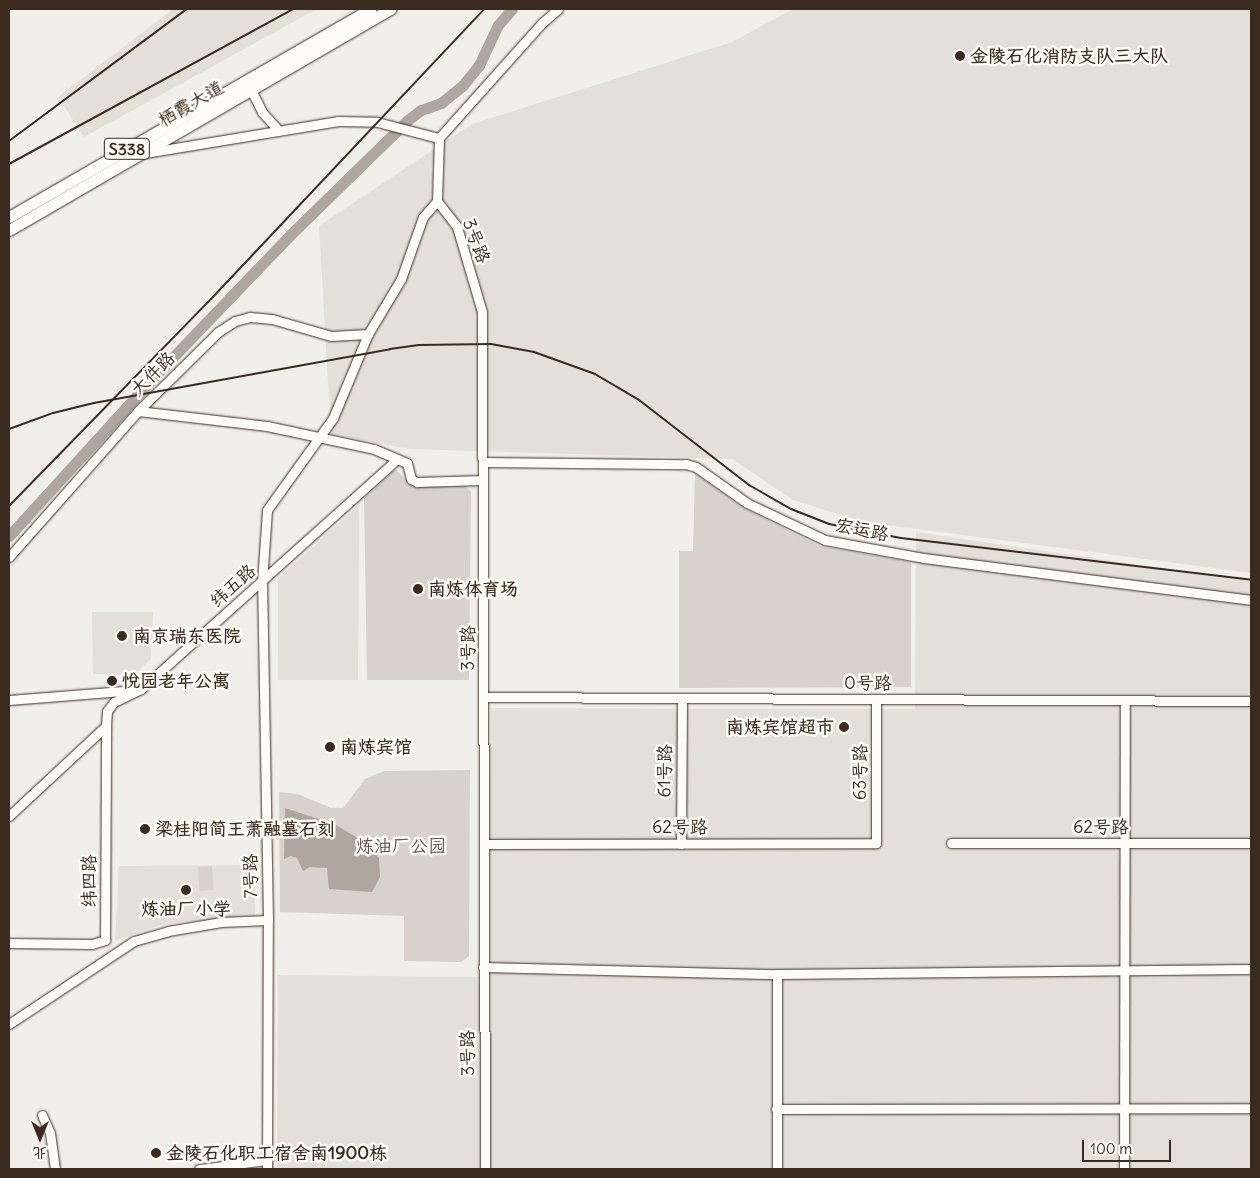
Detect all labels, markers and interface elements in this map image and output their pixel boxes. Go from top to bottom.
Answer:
place label: 金陵石化消防支队三大队 [970,45,1168,67]
marker: 金陵石化消防支队三大队 [954,50,966,62]
street label: 栖霞大道 [154,77,228,131]
road number: S338 [103,136,151,162]
street label: 3号路 [458,216,494,266]
street label: 大件路 [126,347,180,401]
street label: 宏运路 [833,514,891,546]
street label: 纬五路 [206,560,260,612]
place label: 南炼体育场 [428,578,518,600]
marker: 南炼体育场 [412,583,424,595]
place label: 南京瑞东医院 [133,625,241,647]
street label: 3号路 [457,625,479,671]
marker: 南京瑞东医院 [115,629,129,643]
place label: 悦园老年公寓 [122,670,230,692]
street label: 0号路 [844,672,892,694]
marker: 悦园老年公寓 [106,675,118,687]
place label: 南炼宾馆超市 [726,716,834,738]
marker: 南炼宾馆超市 [838,721,850,733]
place label: 南炼宾馆 [340,736,412,758]
marker: 南炼宾馆 [324,741,336,753]
street label: 61号路 [654,744,676,798]
street label: 63号路 [849,744,871,800]
street label: 62号路 [652,816,708,838]
street label: 62号路 [1073,816,1129,838]
place label: 梁桂阳简王萧融墓石刻 [155,818,335,840]
marker: 梁桂阳简王萧融墓石刻 [139,823,151,835]
park label: 炼油厂公园 [356,835,446,857]
street label: 7号路 [240,853,262,899]
street label: 纬四路 [78,854,100,908]
marker: 炼油厂小学 [180,884,192,896]
place label: 炼油厂小学 [141,898,231,920]
street label: 3号路 [457,1030,479,1076]
north arrow [15,1113,65,1163]
scale bar [1085,1130,1174,1162]
text: 100 m [1090,1139,1132,1158]
place label: 金陵石化职工宿舍南1900栋 [166,1142,387,1164]
text: 北 [33,1144,47,1162]
marker: 金陵石化职工宿舍南1900栋 [150,1147,162,1159]

